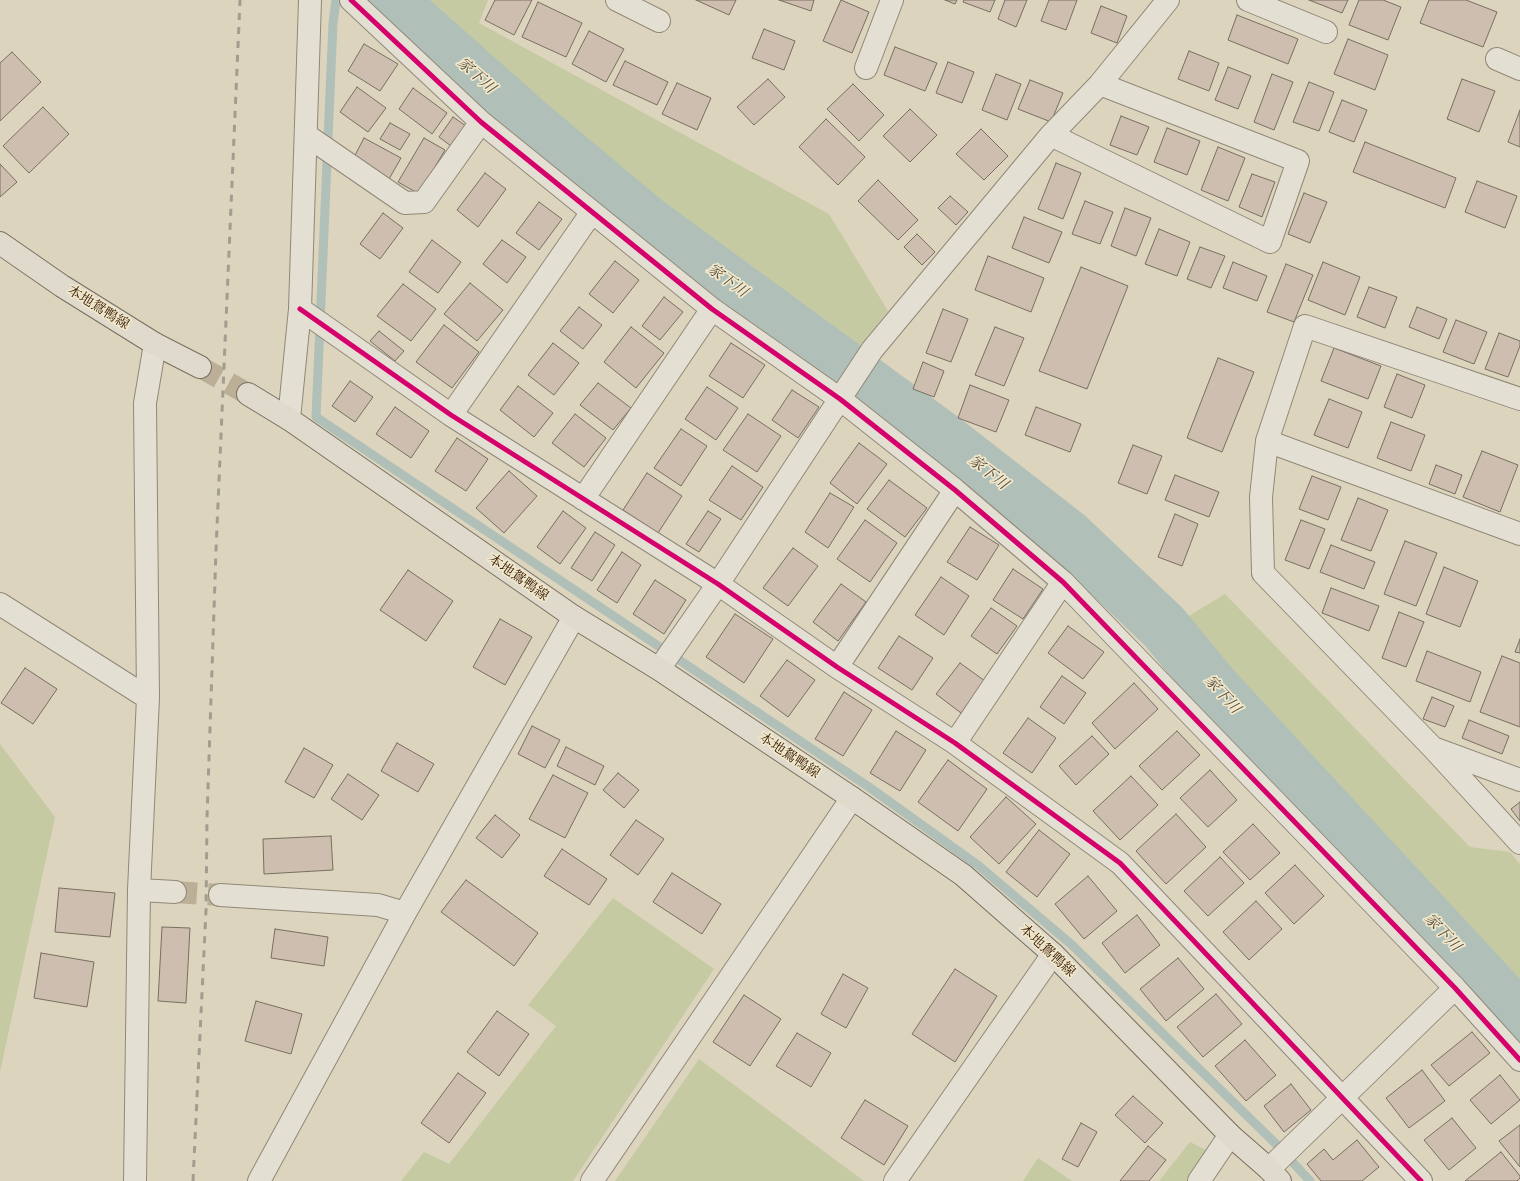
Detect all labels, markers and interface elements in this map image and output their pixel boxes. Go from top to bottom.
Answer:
water label: 家下川 [453,54,499,98]
water label: 家下川 [704,260,750,302]
street label: 本地鴛鴨線 [64,282,132,334]
water label: 家下川 [965,452,1011,494]
street label: 本地鴛鴨線 [485,551,551,605]
water label: 家下川 [1200,672,1244,718]
street label: 本地鴛鴨線 [755,729,823,783]
water label: 家下川 [1420,910,1464,956]
street label: 本地鴛鴨線 [1016,921,1078,981]

